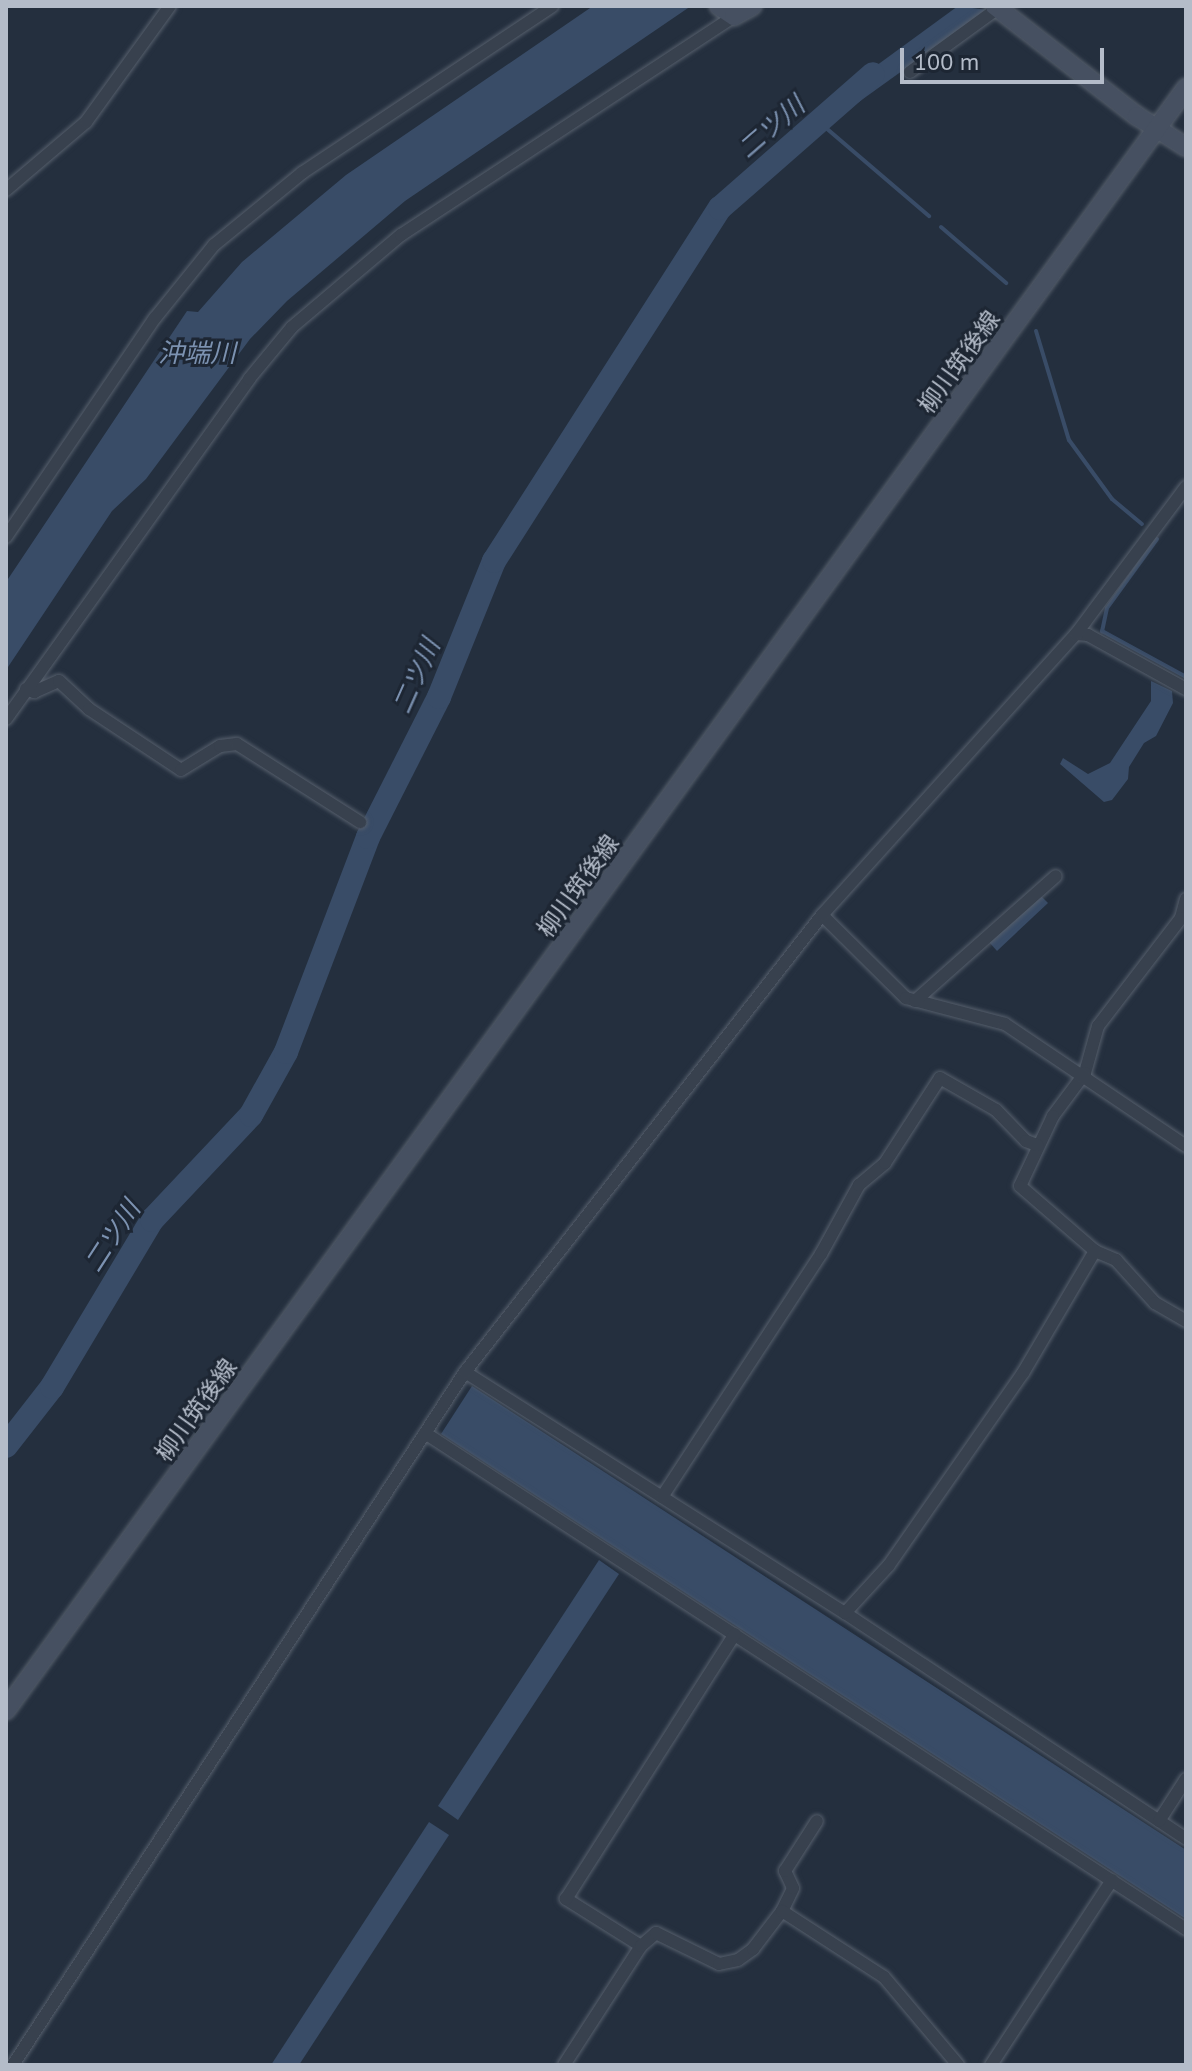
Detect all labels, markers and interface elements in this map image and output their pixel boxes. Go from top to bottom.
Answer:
scale bar [904,32,1108,82]
text: 100 m [914,46,979,77]
water label: 二ツ川 [731,90,811,164]
street label: 柳川筑後線 [912,305,1006,419]
water label: 沖端川 [158,337,236,369]
water label: 二ツ川 [386,634,446,718]
street label: 柳川筑後線 [531,829,625,943]
water label: 二ツ川 [78,1195,146,1277]
street label: 柳川筑後線 [149,1353,243,1467]

